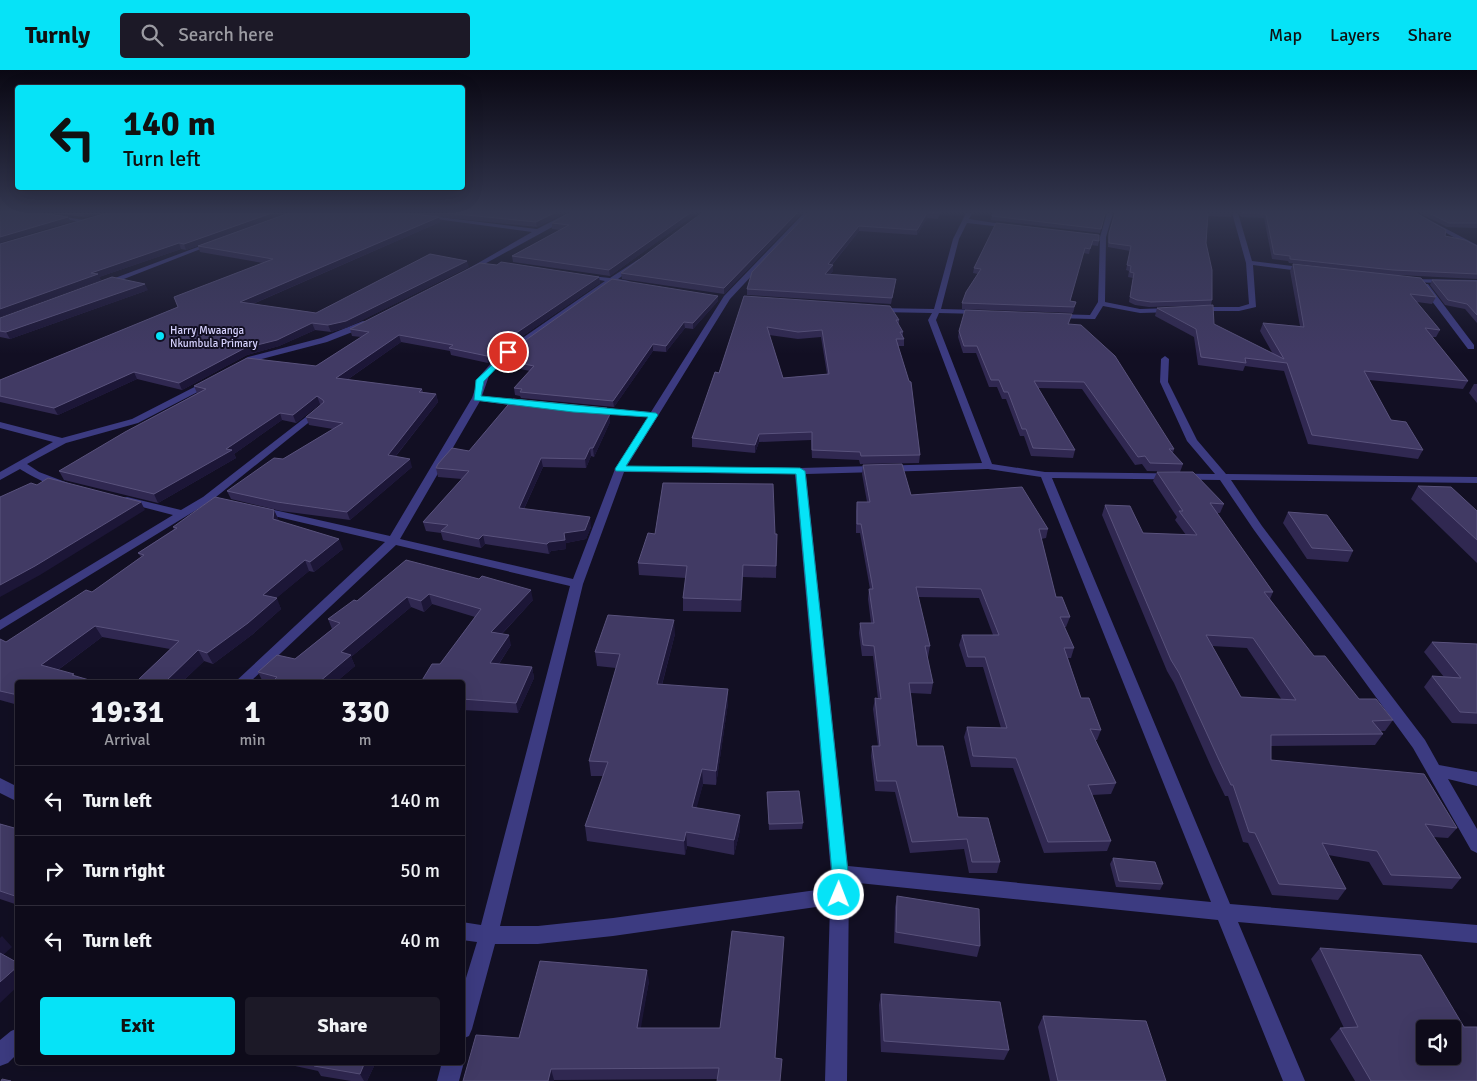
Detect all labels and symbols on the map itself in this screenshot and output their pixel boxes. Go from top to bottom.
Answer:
place label: Harry Mwaanga Nkumbula Primary [170,324,259,350]
marker: Harry Mwaanga Nkumbula Primary [154,330,166,342]
pin [487,331,529,373]
position arrow [812,868,864,920]

